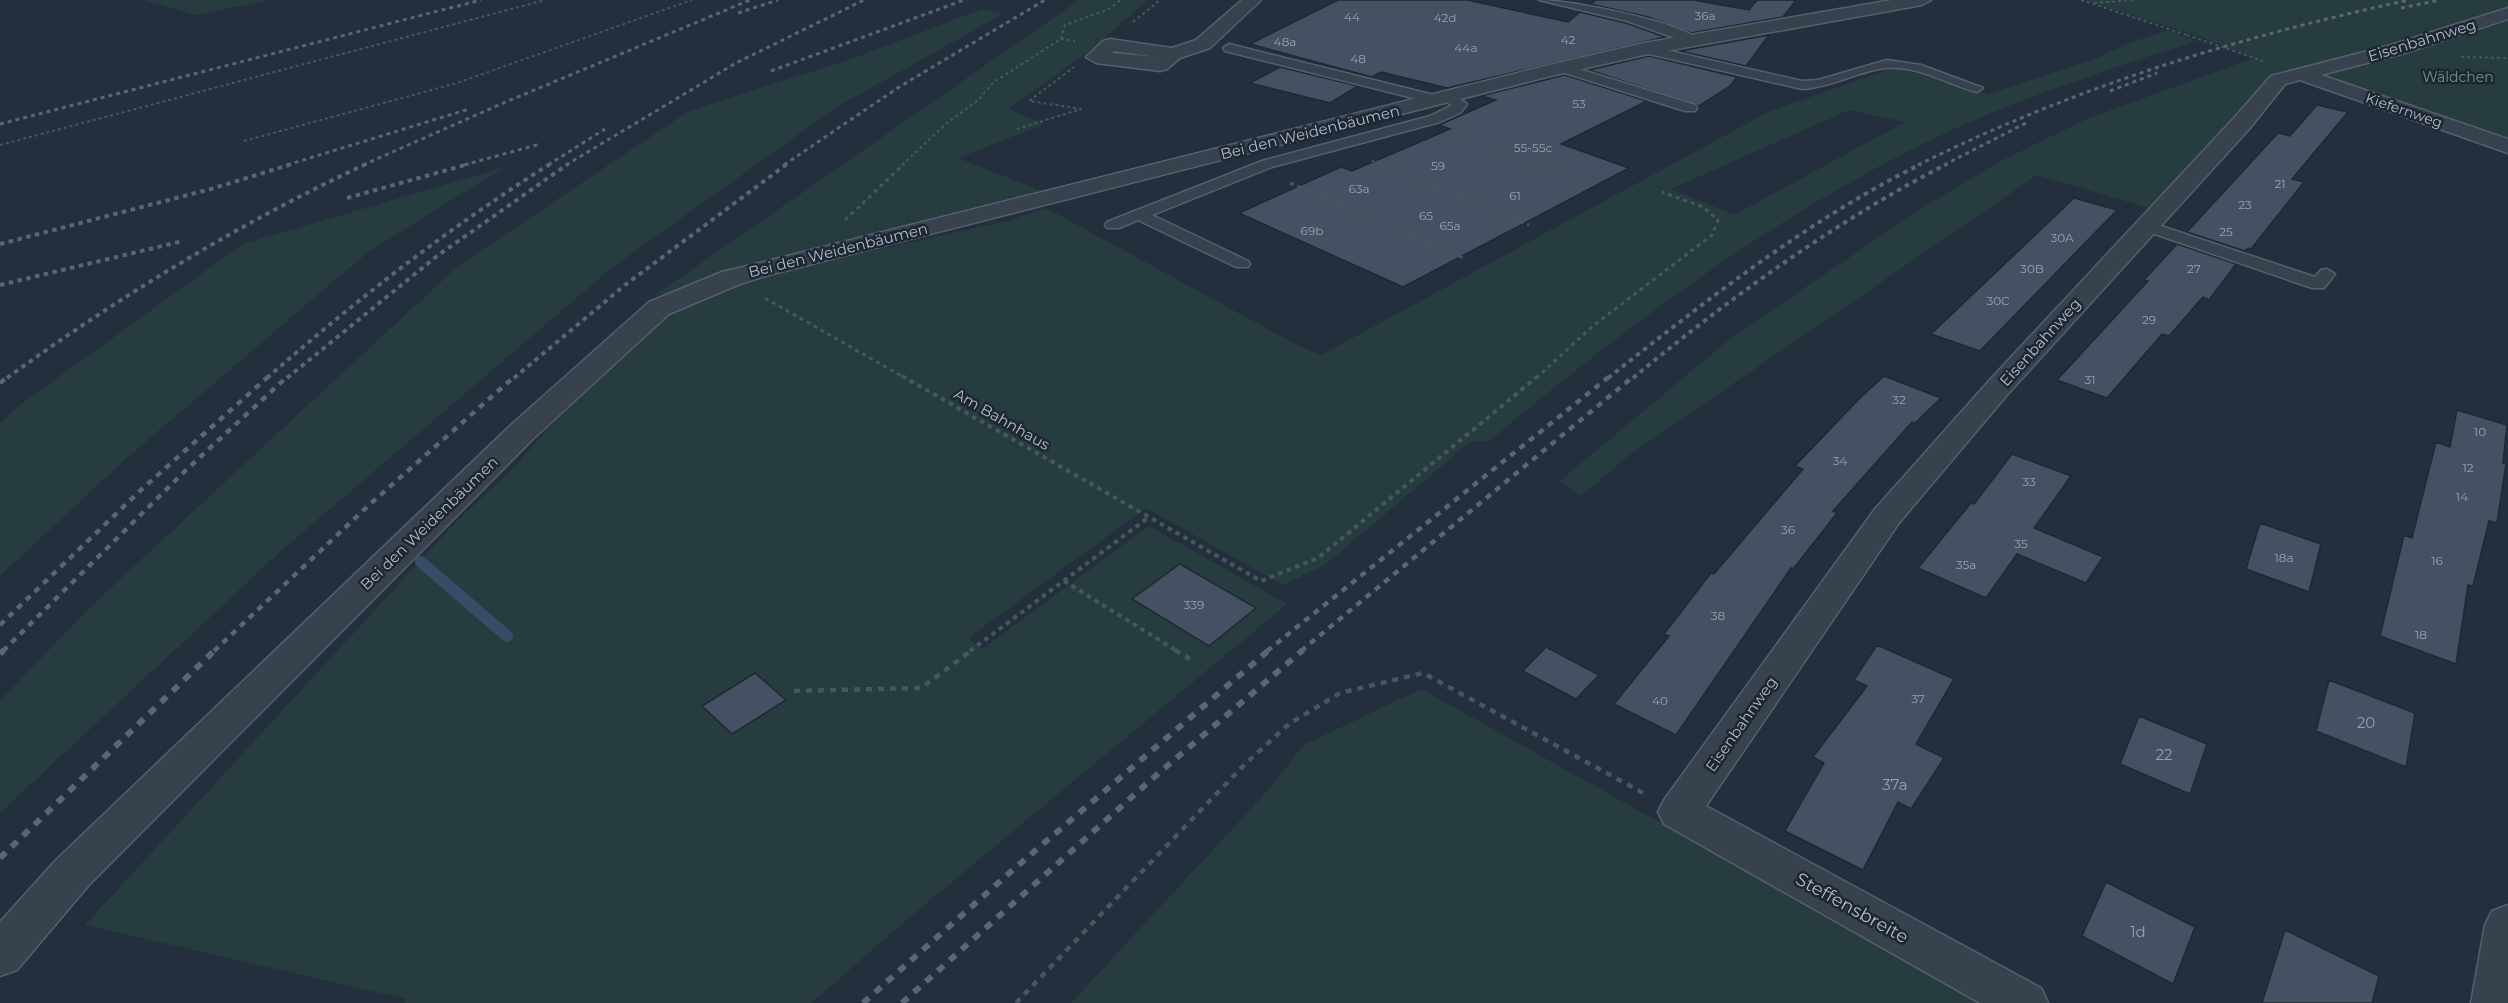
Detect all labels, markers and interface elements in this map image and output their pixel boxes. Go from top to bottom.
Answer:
house number: 36a [1694,8,1716,23]
house number: 44 [1344,9,1360,24]
house number: 42d [1434,10,1456,25]
street label: Eisenbahnweg [2366,15,2478,65]
house number: 42 [1561,32,1576,47]
house number: 48a [1274,34,1296,49]
house number: 44a [1454,40,1478,55]
house number: 48 [1350,51,1366,66]
park label: Wäldchen [2422,68,2494,86]
street label: Kiefernweg [2363,88,2445,132]
house number: 53 [1572,96,1586,111]
street label: Bei den Weidenbäumen [1218,101,1402,163]
house number: 55-55c [1514,140,1552,155]
house number: 59 [1431,158,1445,173]
house number: 21 [2274,176,2286,191]
house number: 63a [1348,181,1370,196]
house number: 61 [1509,188,1521,203]
house number: 23 [2238,197,2252,212]
house number: 65 [1419,208,1433,223]
house number: 65a [1439,218,1461,233]
street label: Bei den Weidenbäumen [746,219,930,281]
house number: 69b [1301,223,1323,238]
house number: 25 [2219,224,2233,239]
house number: 30A [2050,230,2074,245]
house number: 30B [2020,261,2044,276]
house number: 27 [2187,261,2201,276]
house number: 30C [1986,293,2010,308]
street label: Eisenbahnweg [1995,294,2085,390]
house number: 29 [2142,312,2156,327]
house number: 31 [2084,372,2096,387]
street label: Am Bahnhaus [951,384,1053,454]
house number: 32 [1892,392,1906,407]
house number: 10 [2474,424,2486,439]
street label: Bei den Weidenbäumen [356,452,502,594]
house number: 34 [1833,453,1847,468]
house number: 12 [2462,460,2474,475]
house number: 33 [2022,474,2036,489]
house number: 14 [2456,489,2468,504]
house number: 36 [1781,522,1795,537]
house number: 35 [2014,536,2028,551]
house number: 18a [2274,550,2294,565]
house number: 16 [2431,553,2443,568]
house number: 35a [1956,557,1976,572]
house number: 339 [1184,597,1204,612]
house number: 38 [1711,608,1726,623]
house number: 18 [2415,627,2427,642]
street label: Eisenbahnweg [1701,673,1781,775]
house number: 37 [1911,691,1925,706]
house number: 40 [1652,693,1668,708]
house number: 20 [2357,713,2375,732]
house number: 22 [2155,745,2173,764]
house number: 37a [1882,775,1908,794]
street label: Steffensbreite [1792,868,1912,948]
house number: 1d [2130,922,2146,941]

